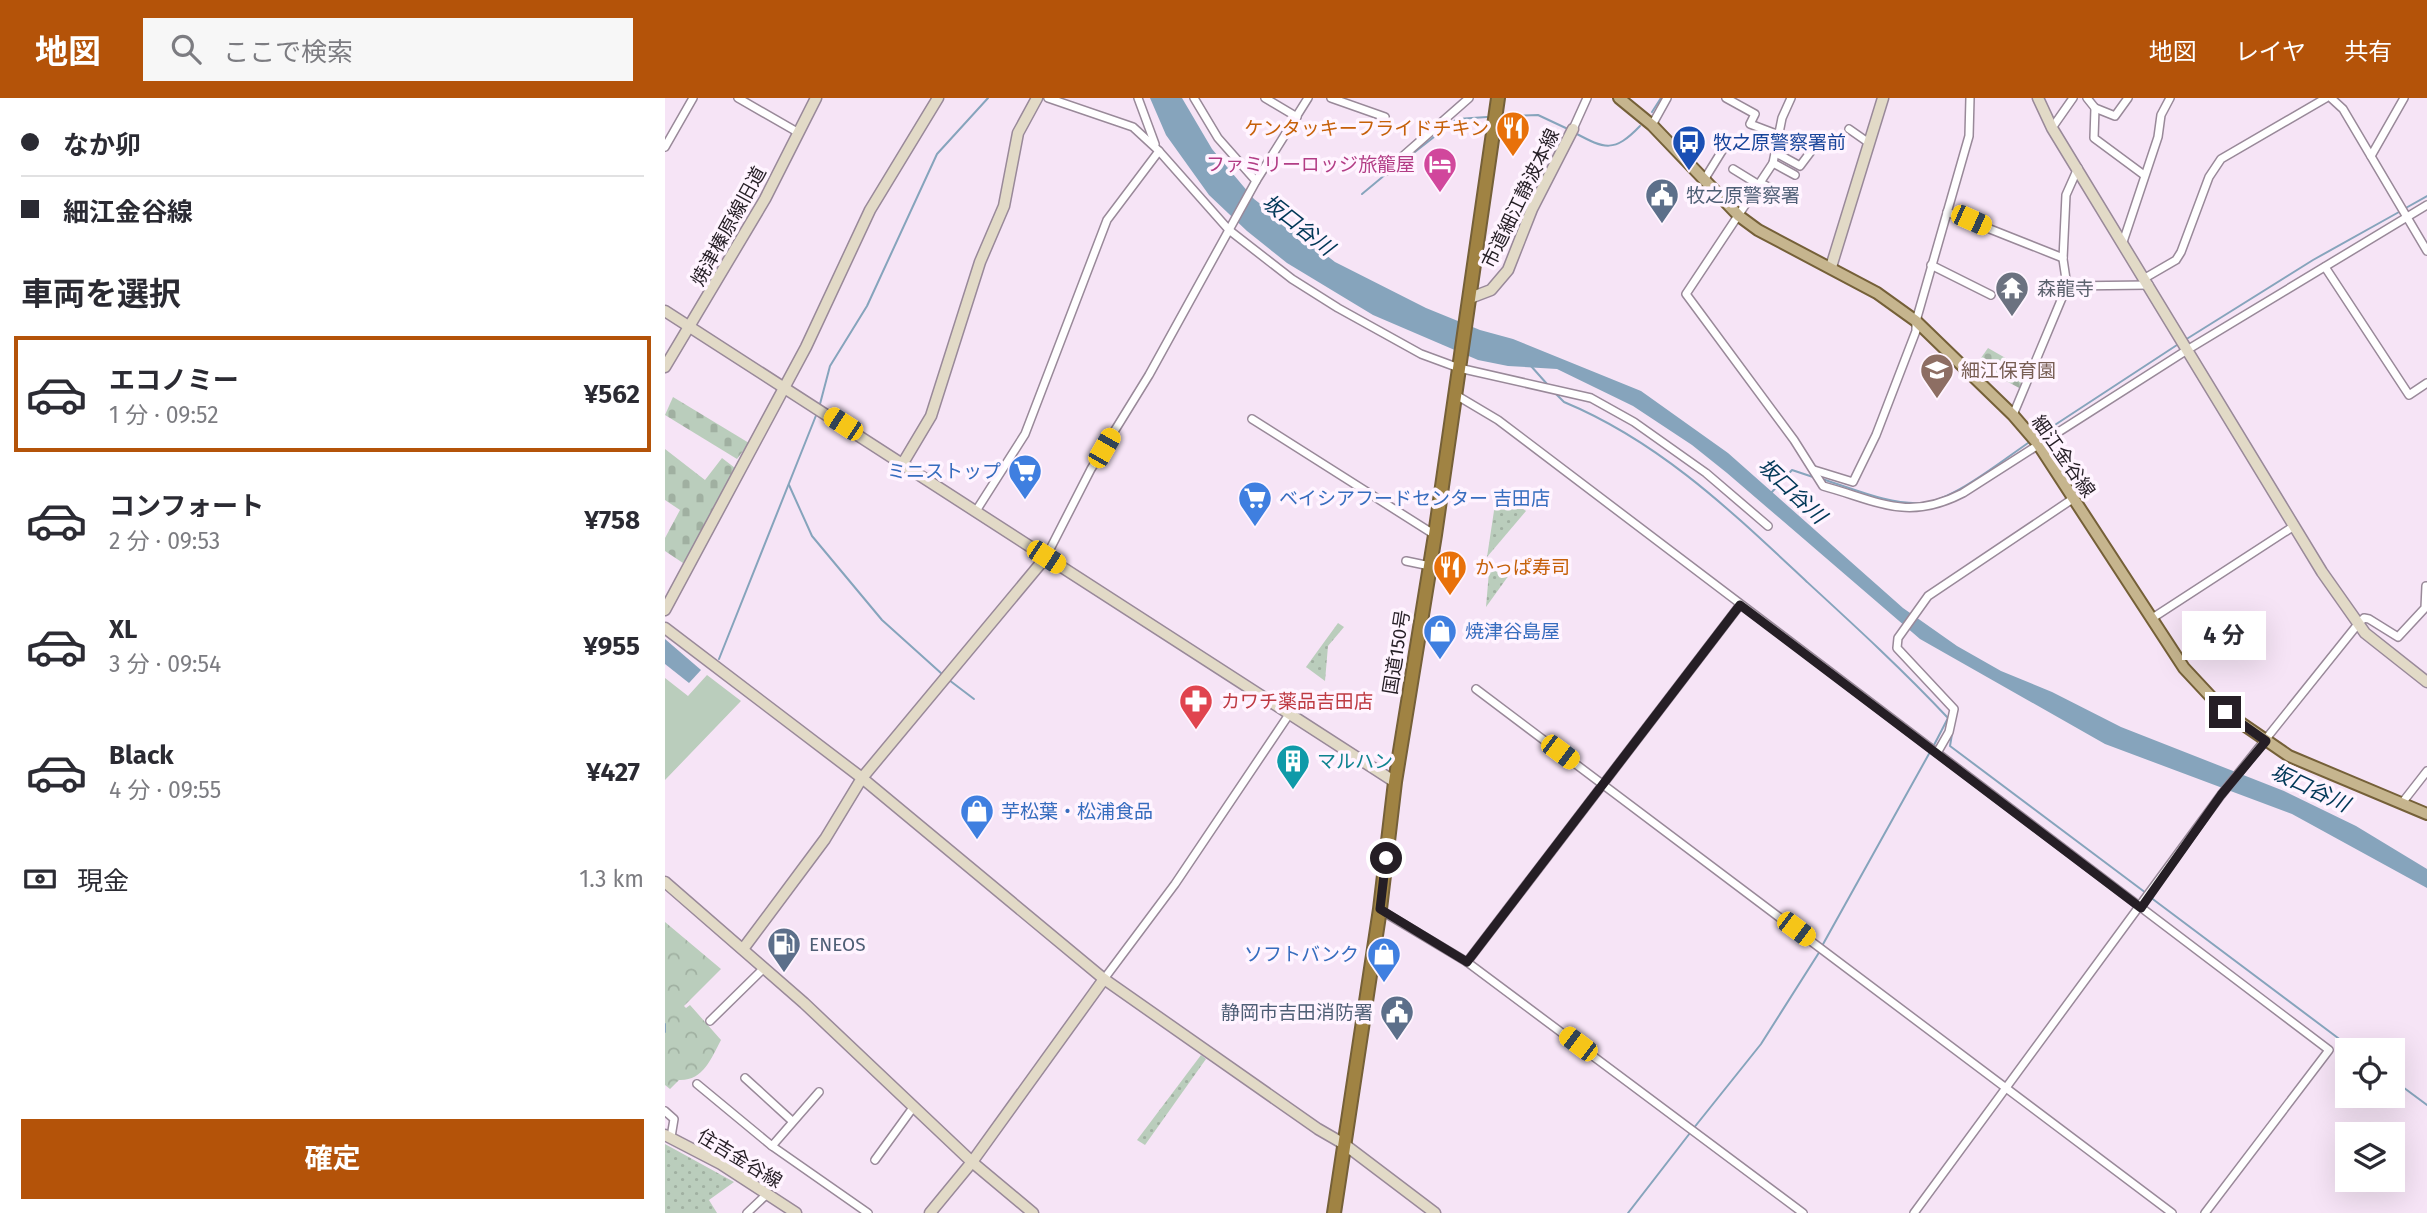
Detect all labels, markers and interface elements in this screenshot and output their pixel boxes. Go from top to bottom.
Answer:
search box [143,18,633,81]
icon: search [167,30,205,68]
text: 地図 [35,32,101,72]
text: ここで検索 [223,37,353,68]
text: 地図 [2149,38,2197,66]
text: レイヤ [2235,38,2306,66]
text: 共有 [2344,38,2392,66]
restaurant icon: ケンタッキーフライドチキン [1494,109,1532,158]
place label: ケンタッキーフライドチキン [1244,117,1489,140]
bus stop icon: 牧之原警察署前 [1670,123,1708,172]
street label: 市道細江静波本線 [1477,125,1564,272]
text: なか卯 [63,130,141,161]
place label: 牧之原警察署前 [1713,131,1846,154]
hotel icon: ファミリーロッジ旅籠屋 [1421,145,1459,194]
place label: ファミリーロッジ旅籠屋 [1206,153,1415,176]
street label: 焼津榛原線旧道 [686,162,771,290]
public building icon: 牧之原警察署 [1643,176,1681,225]
place label: 牧之原警察署 [1686,184,1800,207]
water label: 坂口谷川 [1257,189,1341,262]
text: 細江金谷線 [63,197,193,228]
car [1948,202,1995,238]
temple icon: 森龍寺 [1993,269,2031,318]
text: 車両を選択 [21,275,181,313]
place label: 森龍寺 [2037,277,2094,300]
school or university icon: 細江保育園 [1918,351,1956,400]
place label: 細江保育園 [1961,359,2056,382]
icon: car [25,363,88,426]
text: エコノミー [109,365,239,396]
text: ¥562 [584,379,640,410]
text: 1 分 · 09:52 [109,401,219,429]
car [820,404,867,444]
street label: 細江金谷線 [2027,411,2100,502]
car [1085,425,1124,471]
supermarket icon: ミニストップ [1006,452,1044,501]
water label: 坂口谷川 [1752,453,1833,531]
place label: ミニストップ [887,460,1001,483]
supermarket icon: ベイシアフードセンター 吉田店 [1236,479,1274,528]
place label: ベイシアフードセンター 吉田店 [1279,487,1550,510]
icon: car [25,489,88,552]
text: コンフォート [109,491,264,522]
text: ¥758 [584,505,640,536]
text: 2 分 · 09:53 [109,527,220,555]
car [1023,537,1070,577]
restaurant icon: かっぱ寿司 [1431,548,1469,597]
place label: かっぱ寿司 [1475,556,1570,579]
street label: 国道150号 [1378,608,1415,696]
callout: 4 分 [2183,610,2267,660]
shop icon: 焼津谷島屋 [1421,612,1459,661]
text: XL [109,614,137,645]
icon: car [25,615,88,678]
place label: 焼津谷島屋 [1465,620,1560,643]
text: 4 分 [2203,621,2245,649]
text: ¥955 [583,631,640,662]
text: 3 分 · 09:54 [109,650,221,678]
pharmacy icon: カワチ薬品吉田店 [1177,682,1215,731]
place label: カワチ薬品吉田店 [1221,690,1373,713]
route end [2209,696,2241,728]
car [1537,731,1584,773]
text: Black [109,740,174,771]
icon: car [25,741,88,804]
building icon: マルハン [1274,742,1312,791]
place label: マルハン [1317,750,1393,773]
text: ¥427 [586,757,640,788]
water label: 坂口谷川 [2266,758,2355,818]
text: 4 分 · 09:55 [109,776,221,804]
shop icon: 芋松葉・松浦食品 [958,792,996,841]
place label: 芋松葉・松浦食品 [1001,800,1153,823]
route start [1370,842,1402,874]
icon: cash [21,860,59,898]
text: 1.3 km [579,865,644,893]
text: 現金 [77,866,129,897]
car [1773,908,1820,950]
fuel station icon: ENEOS [765,925,803,974]
place label: ENEOS [809,933,866,956]
shop icon: ソフトバンク [1365,935,1403,984]
place label: ソフトバンク [1244,943,1359,966]
public building icon: 静岡市吉田消防署 [1378,993,1416,1042]
place label: 静岡市吉田消防署 [1221,1001,1373,1024]
car [1555,1023,1602,1065]
map controls [2335,1038,2405,1192]
button: locate [2335,1038,2405,1108]
button: 確定 [21,1119,644,1199]
button: layers [2335,1122,2405,1192]
street label: 住吉金谷線 [693,1124,786,1193]

